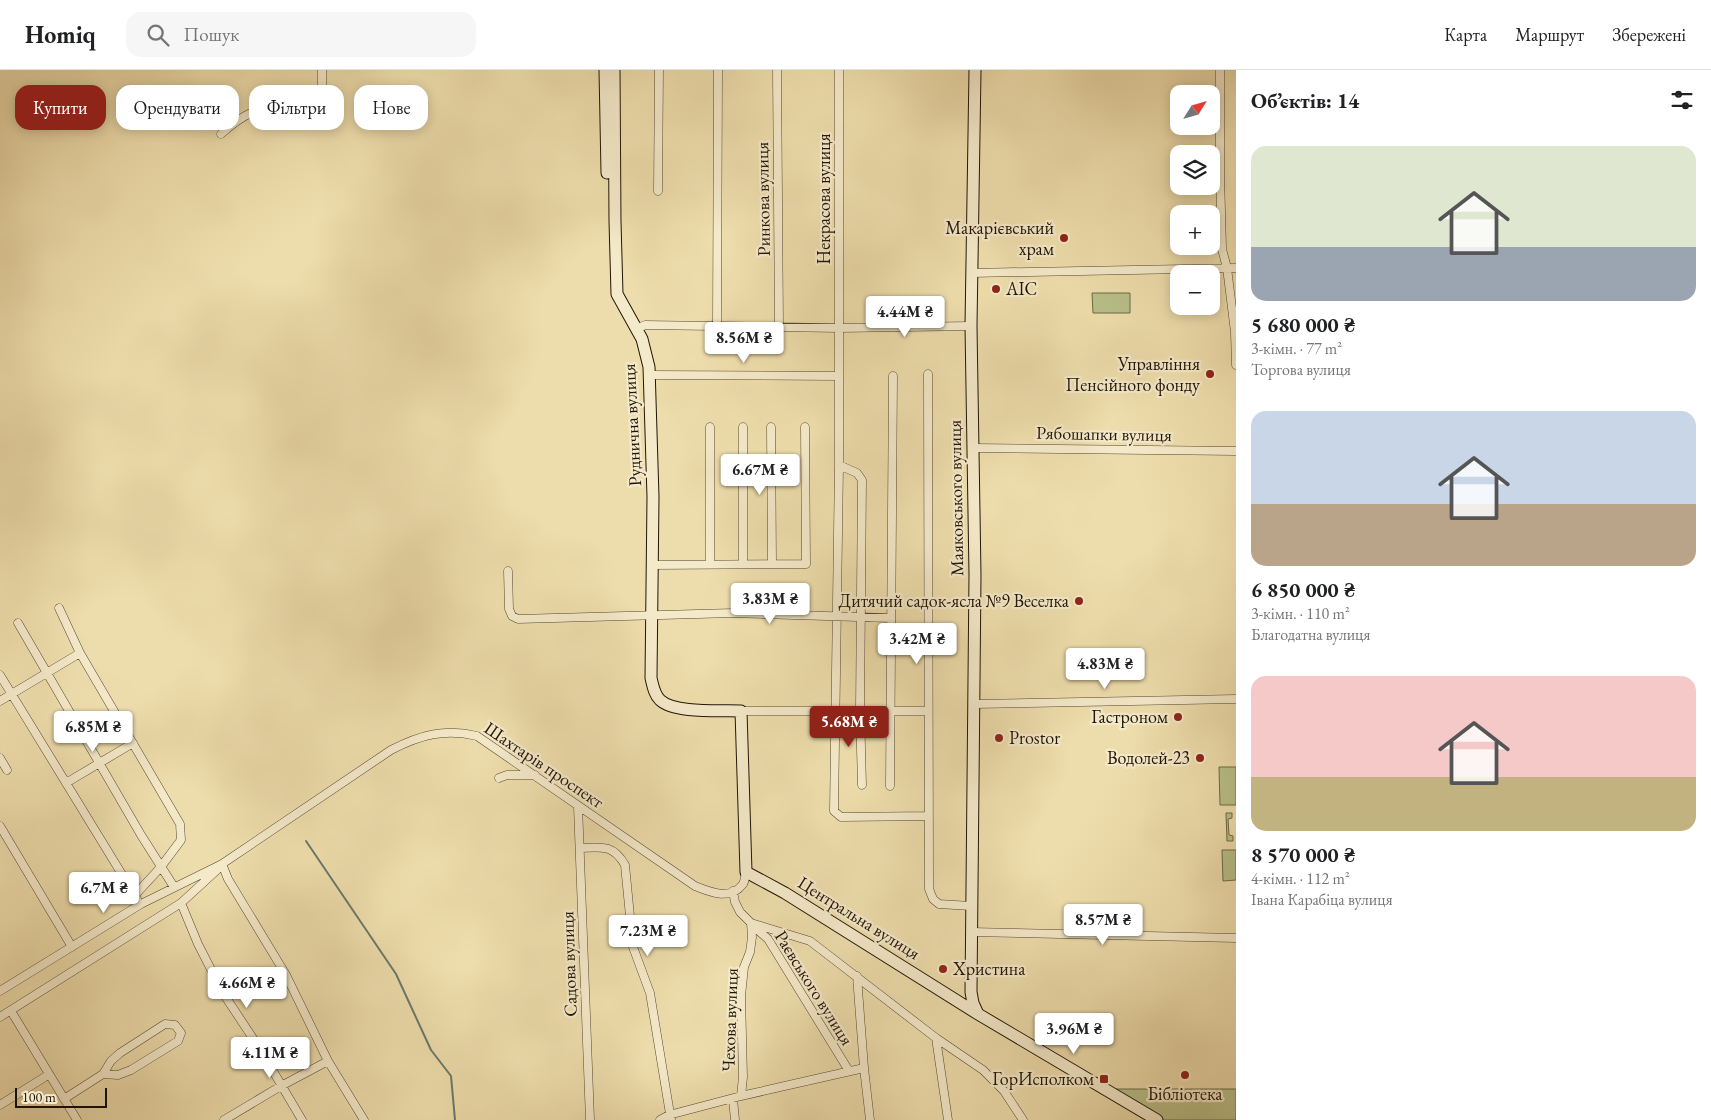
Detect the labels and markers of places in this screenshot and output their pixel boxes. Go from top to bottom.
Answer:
place label: Макарієвський храм [945,216,1055,260]
marker: Макарієвський храм [1058,232,1070,244]
place label: АІС [1005,277,1037,300]
marker: АІС [990,283,1002,295]
pin: 4.44M ₴ [859,296,951,338]
pin: 8.56M ₴ [698,322,790,364]
place label: Управління Пенсійного фонду [1065,352,1200,396]
marker: Управління Пенсійного фонду [1204,368,1216,380]
pin: 6.67M ₴ [714,454,806,496]
pin: 3.83M ₴ [724,582,816,625]
place label: Дитячий садок-ясла №9 Веселка [839,589,1070,612]
marker: Дитячий садок-ясла №9 Веселка [1073,595,1085,607]
pin: 3.42M ₴ [871,622,963,665]
pin: 4.83M ₴ [1059,648,1151,690]
place label: Гастроном [1091,705,1169,728]
pin: 5.68M ₴ [803,706,895,748]
pin: 6.85M ₴ [47,710,139,753]
marker: Гастроном [1172,711,1184,723]
place label: Prostor [1009,726,1060,749]
marker: Prostor [993,732,1005,744]
place label: Водолей-23 [1107,746,1190,769]
marker: Водолей-23 [1194,752,1206,764]
pin: 6.7M ₴ [63,872,145,914]
pin: 8.57M ₴ [1057,904,1149,946]
pin: 7.23M ₴ [602,914,694,957]
place label: Христина [952,957,1026,980]
marker: Христина [937,963,949,975]
pin: 4.66M ₴ [201,966,293,1009]
pin: 3.96M ₴ [1028,1012,1120,1055]
pin: 4.11M ₴ [224,1036,316,1079]
place label: ГорИсполком [992,1067,1095,1090]
marker: Бібліотека [1179,1069,1191,1081]
marker: ГорИсполком [1098,1073,1110,1085]
place label: Бібліотека [1148,1082,1223,1105]

